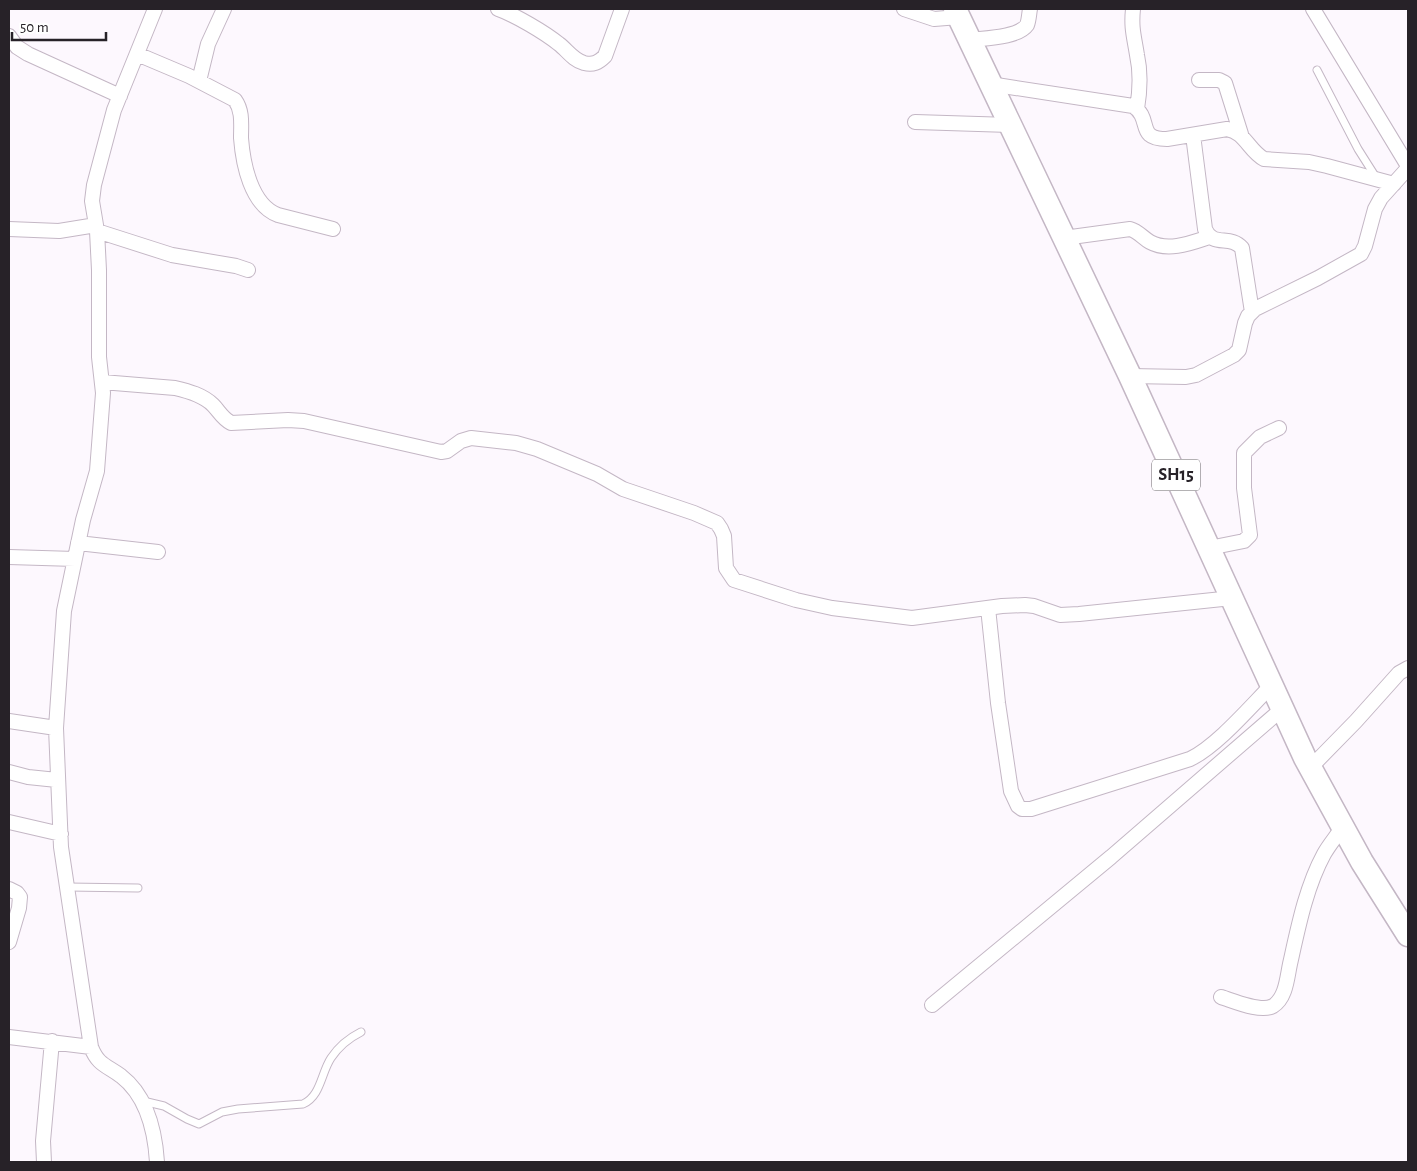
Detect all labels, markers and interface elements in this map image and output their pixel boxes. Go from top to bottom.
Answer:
scale bar [12,10,106,42]
text: 50 m [20,20,49,35]
road number: SH15 [1152,460,1200,490]

